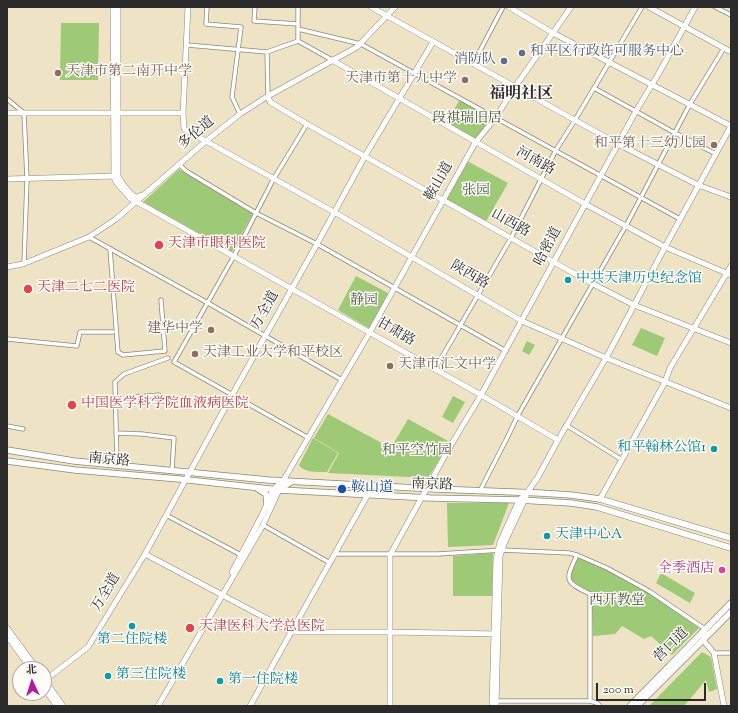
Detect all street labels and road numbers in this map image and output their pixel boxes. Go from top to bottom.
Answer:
street label: 多伦道 [176,114,218,154]
street label: 河南路 [513,144,557,180]
street label: 鞍山道 [422,160,458,204]
street label: 山西路 [488,206,532,242]
street label: 哈密道 [532,225,566,269]
street label: 陕西路 [447,258,491,294]
street label: 万全道 [248,289,284,333]
street label: 甘肃路 [373,315,417,351]
street label: 南京路 [87,451,131,471]
street label: 南京路 [411,477,453,495]
street label: 万全道 [89,571,125,615]
street label: 营口道 [651,625,693,667]

